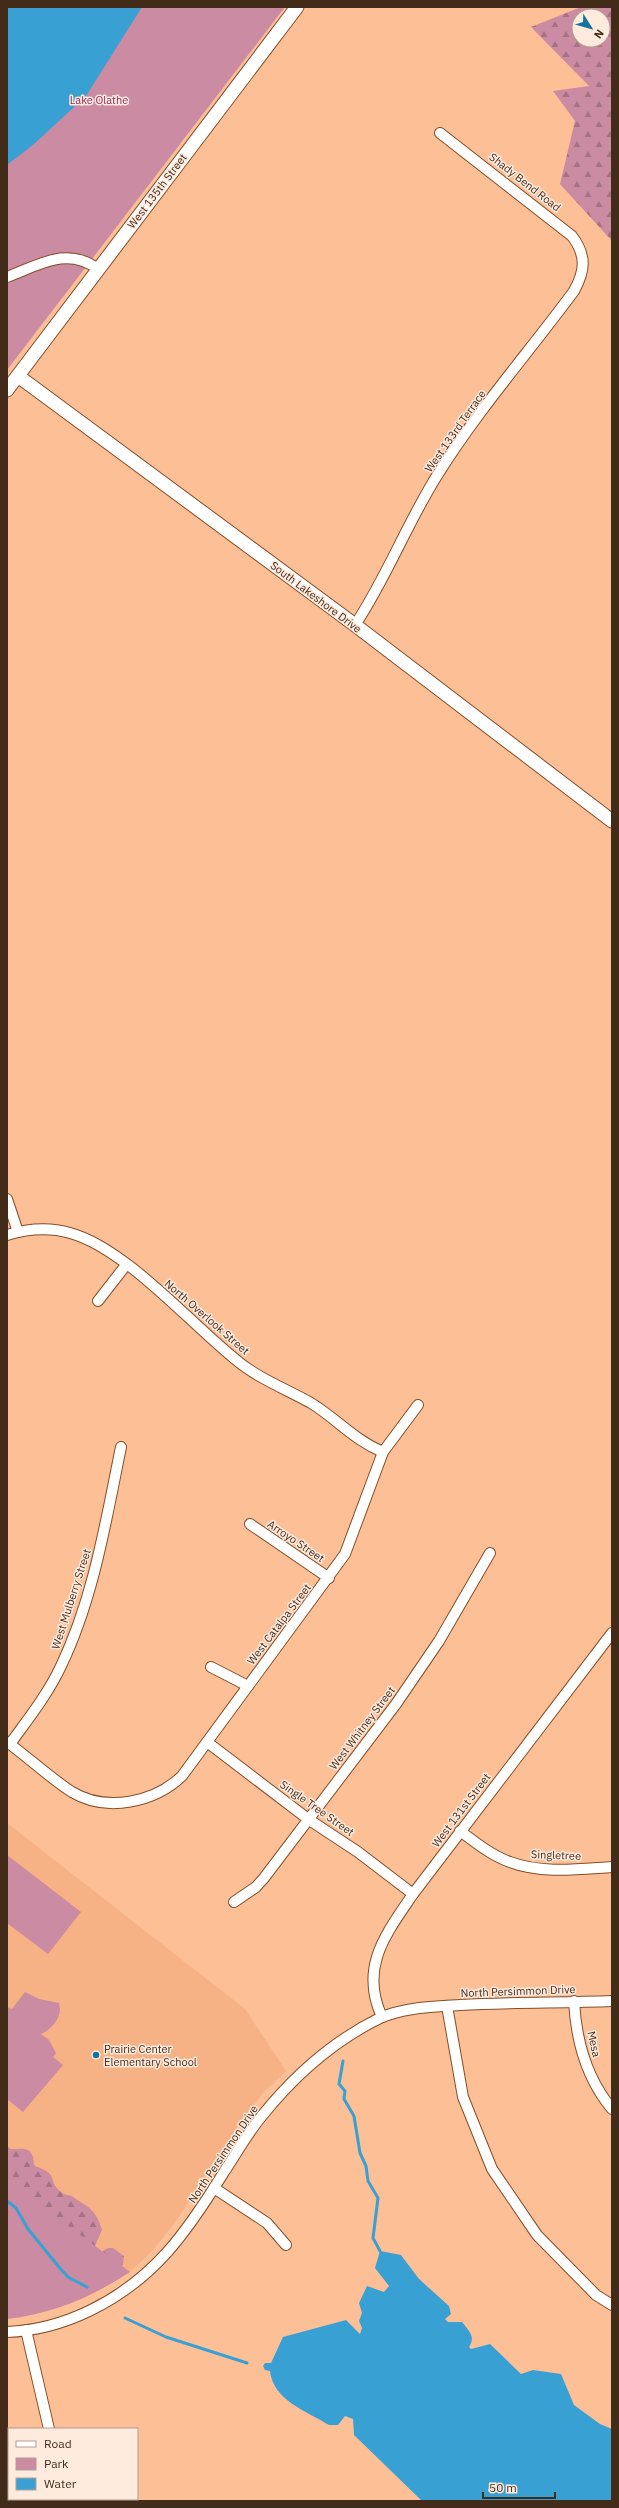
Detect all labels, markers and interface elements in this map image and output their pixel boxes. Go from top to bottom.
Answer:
north arrow [571,8,611,48]
text: N [591,27,607,41]
park label: Lake Olathe [70,93,128,107]
street label: Shady Bend Road [487,150,563,214]
street label: West 135th Street [124,151,190,231]
street label: West 133rd Terrace [421,387,489,475]
street label: South Lakeshore Drive [268,558,364,636]
street label: North Overlook Street [162,1276,252,1358]
street label: Arroyo Street [265,1517,327,1565]
street label: West Mulberry Street [48,1547,94,1651]
street label: West Catalpa Street [244,1581,314,1667]
street label: West Whitney Street [326,1684,398,1772]
street label: West 131st Street [429,1770,493,1850]
street label: Single Tree Street [277,1777,357,1839]
street label: Singletree [531,1847,581,1863]
street label: North Persimmon Drive [460,1982,576,2000]
street label: Mesa [584,2030,604,2058]
place label: Prairie Center Elementary School [104,2042,197,2069]
marker: Prairie Center Elementary School [91,2050,101,2060]
street label: North Persimmon Drive [185,2102,261,2206]
legend [8,2428,138,2500]
text: Road [44,2436,72,2451]
text: Park [44,2456,69,2471]
scale bar [483,2474,555,2500]
text: Water [44,2476,77,2491]
text: 50 m [489,2480,517,2495]

